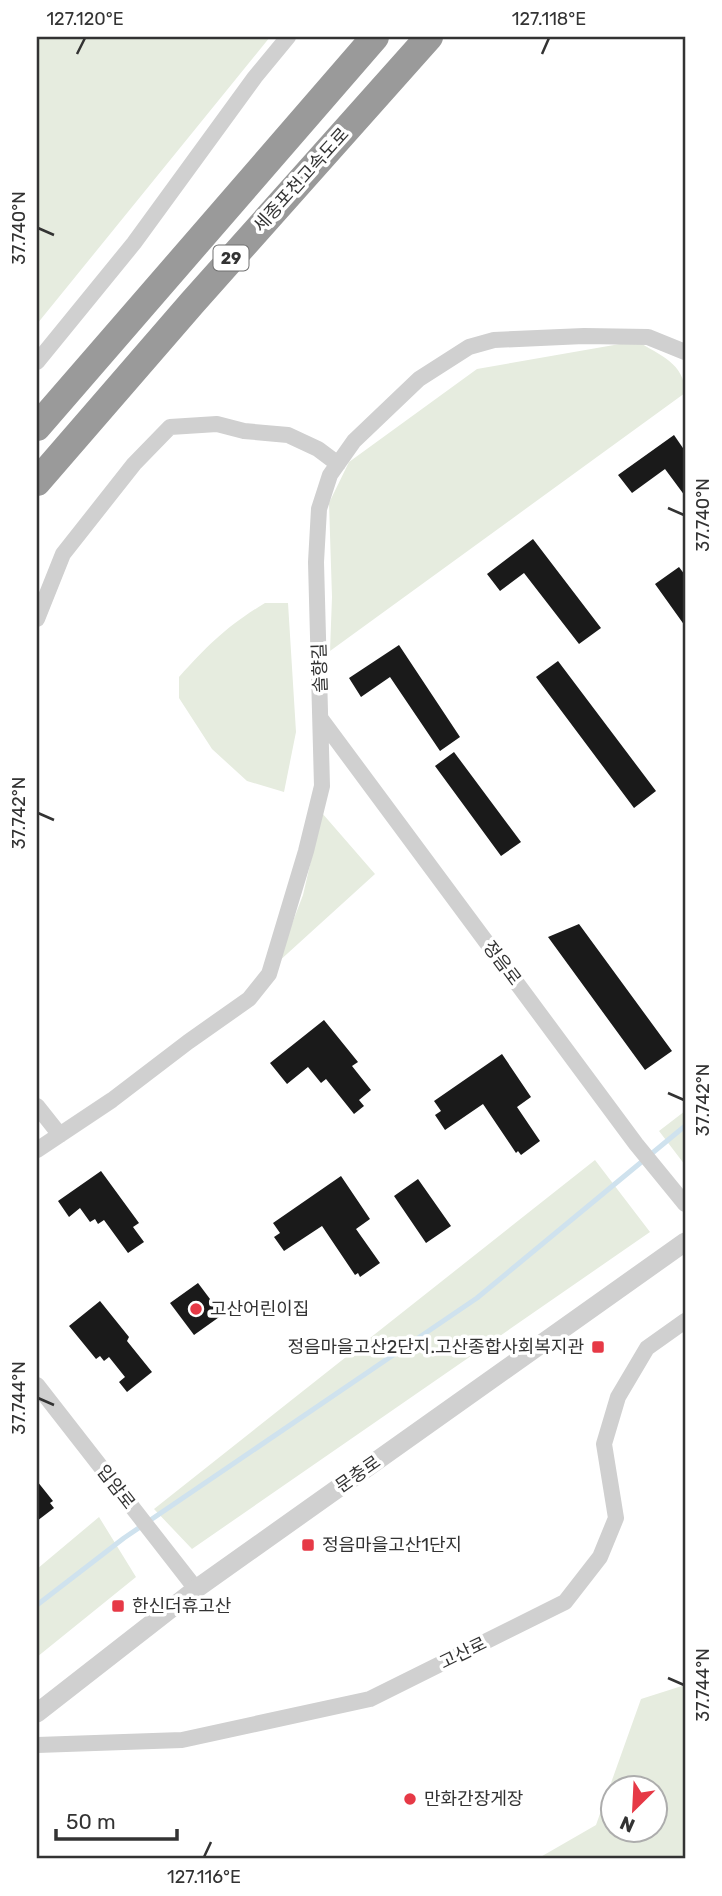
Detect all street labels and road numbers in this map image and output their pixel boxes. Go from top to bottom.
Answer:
street label: 세종포천고속도로 [249,123,353,237]
road number: 29 [214,246,248,270]
street label: 솔향길 [308,643,332,693]
street label: 정음로 [478,937,526,989]
street label: 문충로 [331,1451,385,1497]
street label: 입암로 [92,1461,140,1513]
street label: 고산로 [436,1632,490,1674]

